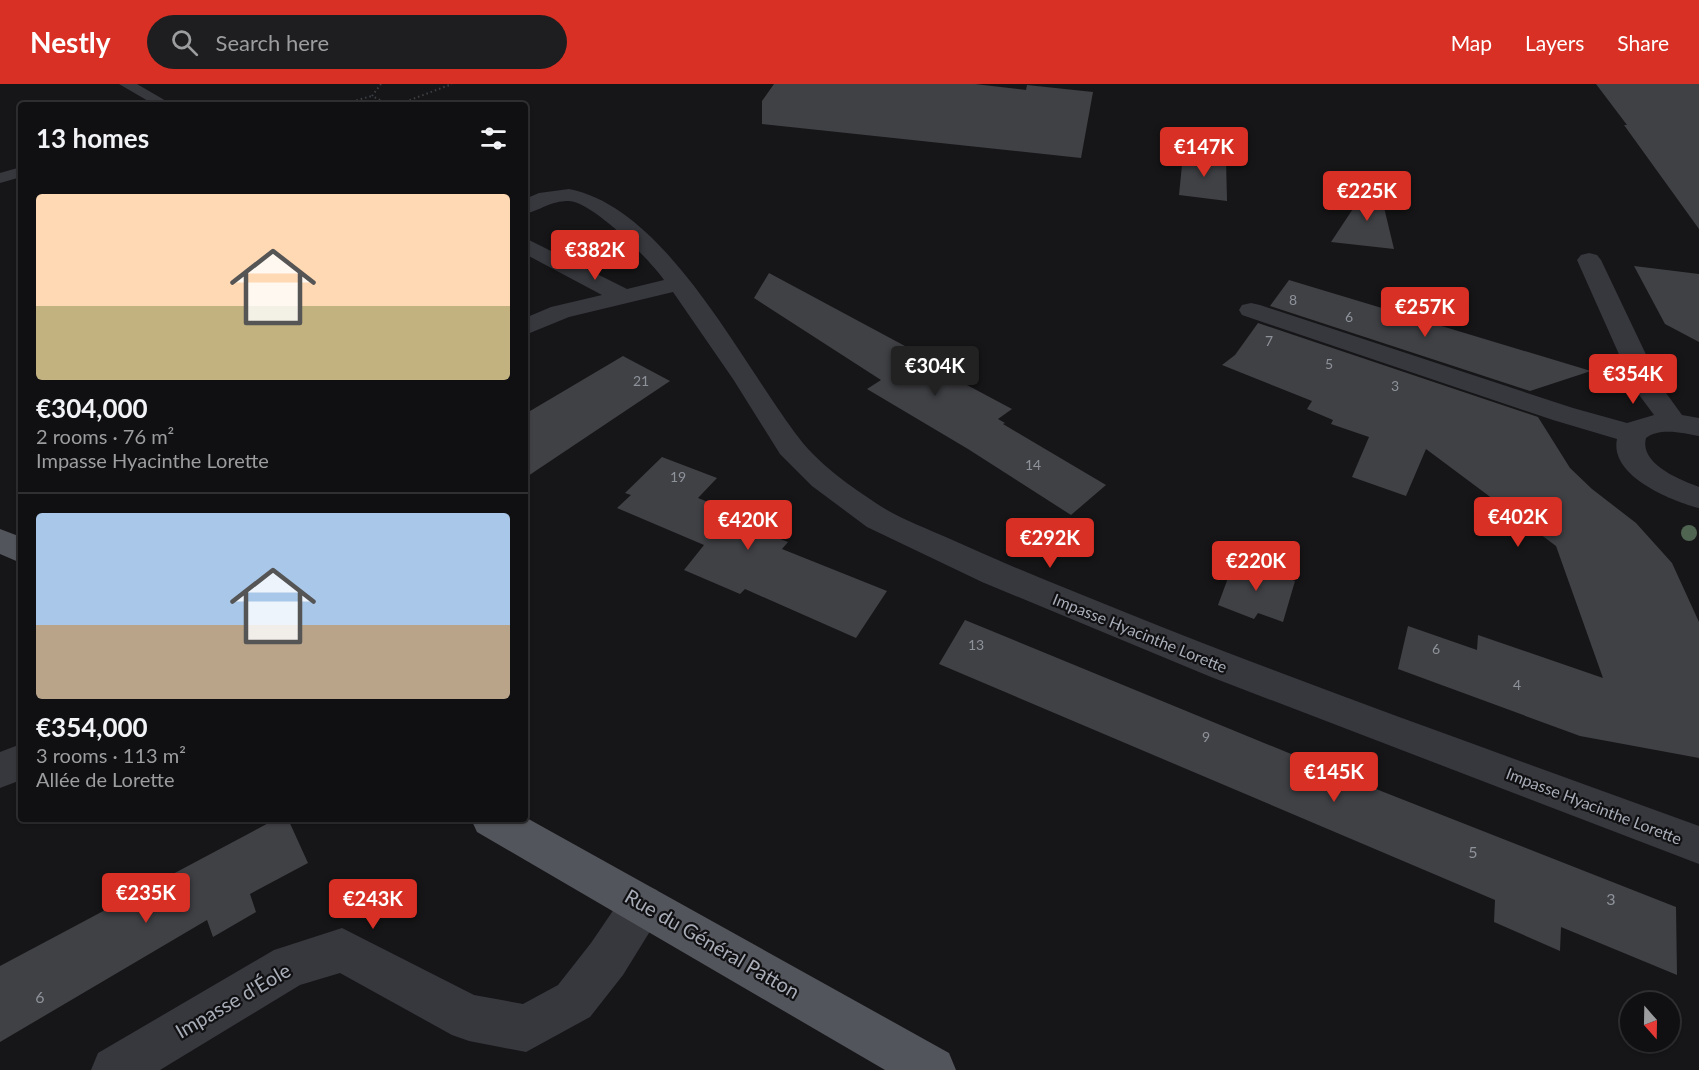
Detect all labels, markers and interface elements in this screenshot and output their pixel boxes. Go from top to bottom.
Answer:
search box [147,15,567,69]
text: Nestly [30,25,111,59]
icon: search [168,26,201,59]
text: Search here [216,29,329,56]
text: Map [1451,30,1492,55]
text: Layers [1525,30,1584,55]
text: Share [1617,30,1669,55]
text: 13 homes [36,122,149,154]
icon: filters [477,122,510,155]
pin: €147K [1162,127,1246,178]
text: €147K [1174,134,1234,158]
pin: €225K [1325,171,1409,222]
text: €225K [1337,178,1397,202]
pin: €382K [553,230,637,281]
icon: home [219,233,327,341]
text: €382K [565,237,625,261]
pin: €257K [1383,287,1467,338]
house number: 8 [1289,291,1297,308]
text: €257K [1395,294,1455,318]
house number: 6 [1345,308,1353,325]
house number: 7 [1265,332,1273,349]
pin: €304K [893,346,977,397]
text: €304K [905,353,965,377]
pin: €354K [1591,354,1675,405]
house number: 5 [1325,355,1333,372]
text: €354K [1603,361,1663,385]
house number: 21 [633,372,649,389]
house number: 3 [1391,377,1399,394]
text: €304,000 [36,392,148,424]
text: 2 rooms · 76 m² [36,424,174,448]
text: Impasse Hyacinthe Lorette [36,448,269,472]
house number: 14 [1025,456,1041,473]
house number: 19 [670,468,686,485]
pin: €402K [1476,497,1560,548]
pin: €420K [706,500,790,551]
text: €402K [1488,504,1548,528]
text: €420K [718,507,778,531]
pin: €292K [1008,518,1092,569]
text: €292K [1020,525,1080,549]
pin: €220K [1214,541,1298,592]
text: €220K [1226,548,1286,572]
icon: home [219,552,327,660]
street label: Impasse Hyacinthe Lorette [1050,589,1230,676]
house number: 13 [968,636,984,653]
house number: 6 [1432,640,1440,657]
house number: 4 [1513,676,1521,693]
text: €354,000 [36,711,148,743]
house number: 9 [1202,728,1210,745]
text: 3 rooms · 113 m² [36,743,186,767]
pin: €145K [1292,752,1376,803]
text: €145K [1304,759,1364,783]
street label: Impasse Hyacinthe Lorette [1504,763,1685,848]
text: Allée de Lorette [36,767,174,791]
house number: 5 [1468,842,1478,861]
pin: €235K [104,873,188,924]
pin: €243K [331,879,415,930]
text: €235K [116,880,176,904]
street label: Rue du Général Patton [621,883,804,1003]
text: €243K [343,886,403,910]
house number: 3 [1606,889,1616,908]
street label: Impasse d'Éole [171,957,294,1043]
house number: 6 [35,987,45,1006]
north arrow [1620,992,1680,1052]
map controls [1620,992,1680,1052]

